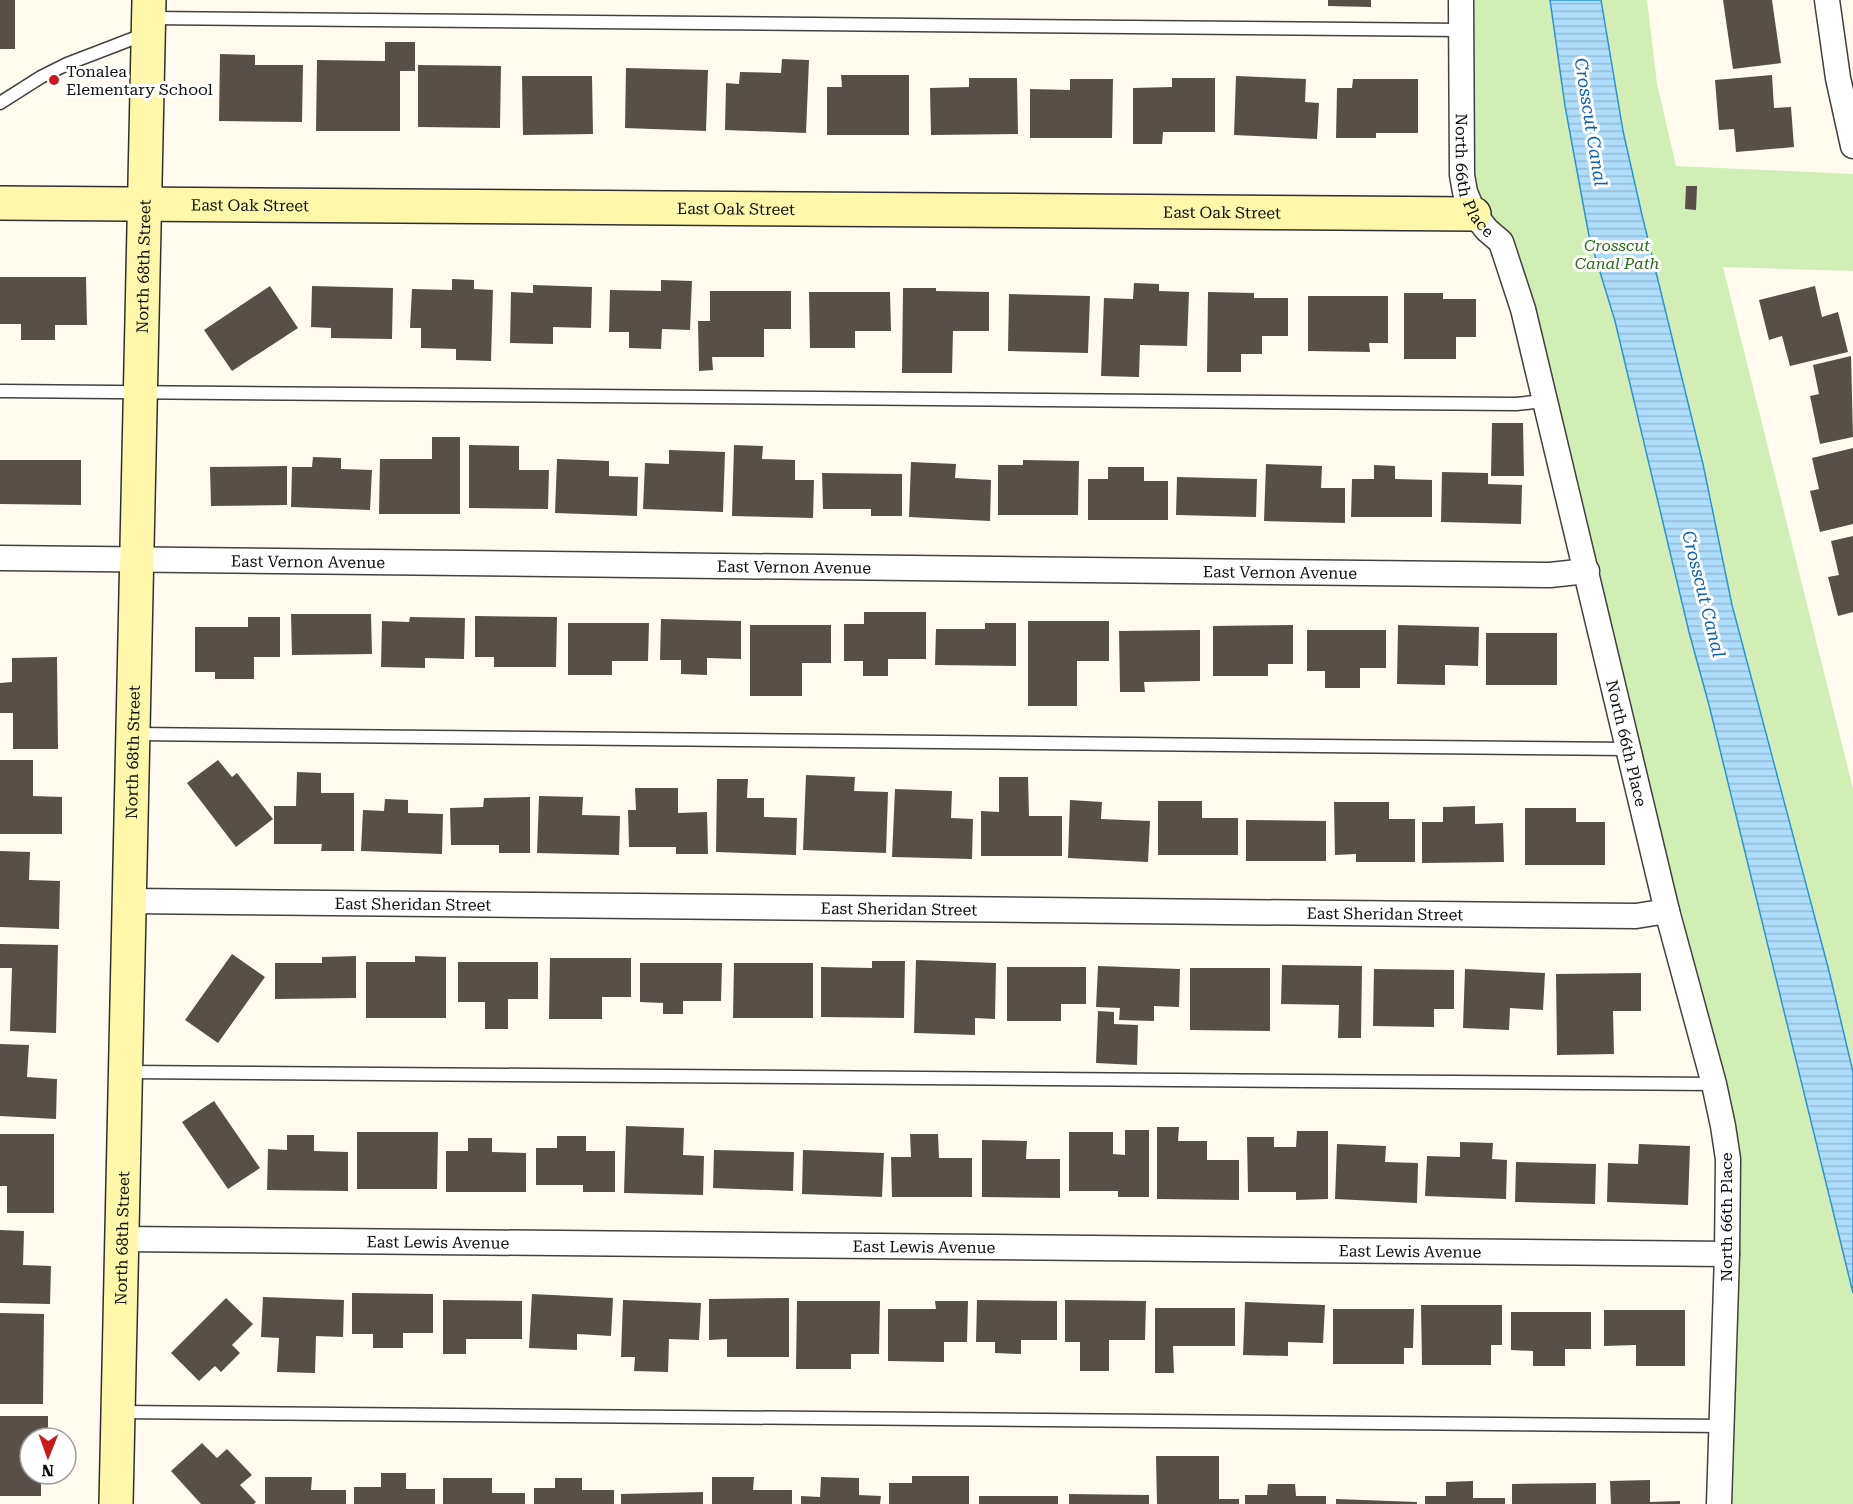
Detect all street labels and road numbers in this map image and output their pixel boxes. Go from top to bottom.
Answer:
street label: North 66th Place [1452,113,1498,241]
street label: East Oak Street [191,195,309,215]
street label: North 68th Street [132,199,154,333]
street label: East Oak Street [677,199,795,218]
street label: East Oak Street [1163,202,1281,222]
street label: East Vernon Avenue [231,551,385,572]
street label: East Vernon Avenue [717,556,871,577]
street label: East Vernon Avenue [1203,562,1357,582]
street label: North 66th Place [1603,678,1651,808]
street label: North 68th Street [122,685,143,819]
street label: East Sheridan Street [335,894,491,914]
street label: East Sheridan Street [821,898,977,919]
street label: East Sheridan Street [1306,903,1463,924]
street label: North 66th Place [1717,1152,1736,1282]
street label: North 68th Street [111,1171,133,1305]
street label: East Lewis Avenue [367,1232,510,1252]
street label: East Lewis Avenue [852,1236,996,1257]
street label: East Lewis Avenue [1338,1241,1482,1261]

